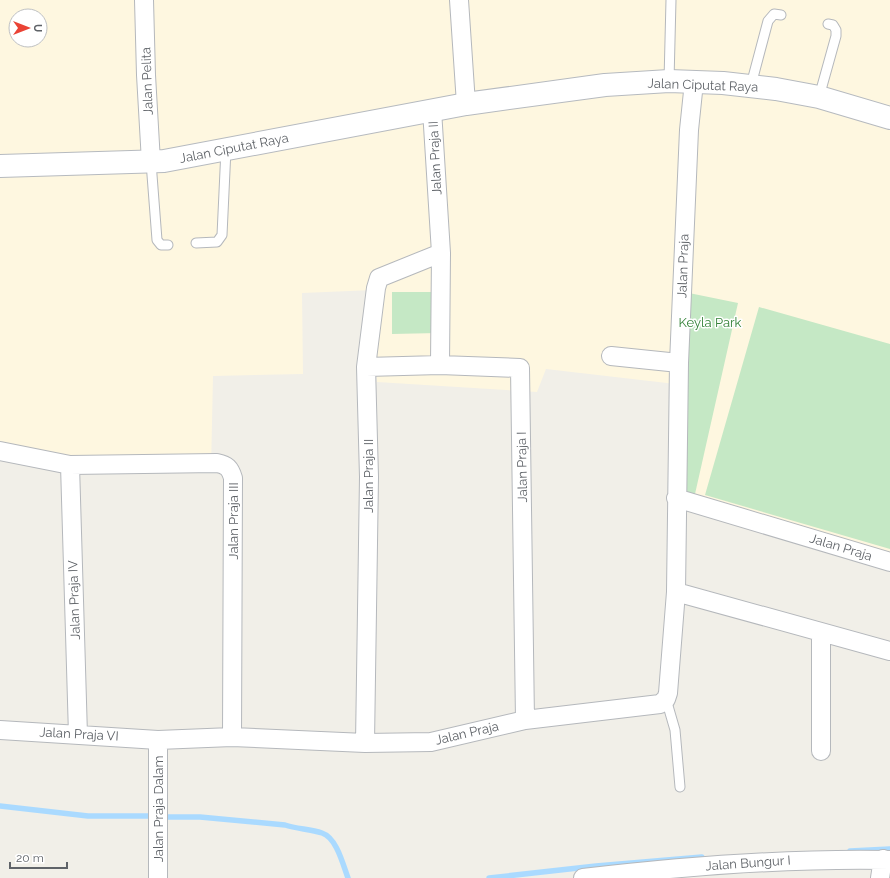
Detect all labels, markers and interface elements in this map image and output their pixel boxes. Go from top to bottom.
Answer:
north arrow [8,8,48,48]
text: U [31,24,44,32]
street label: Jalan Pelita [138,47,156,115]
street label: Jalan Ciputat Raya [648,76,758,94]
street label: Jalan Praja II [426,121,444,195]
street label: Jalan Ciputat Raya [178,130,290,166]
street label: Jalan Praja [674,234,692,298]
park label: Keyla Park [679,315,742,330]
street label: Jalan Praja I [514,431,530,503]
street label: Jalan Praja II [361,439,376,513]
street label: Jalan Praja III [226,482,241,560]
street label: Jalan Praja [808,530,874,564]
street label: Jalan Praja IV [65,560,83,640]
street label: Jalan Praja [434,718,500,748]
street label: Jalan Praja VI [39,724,119,744]
street label: Jalan Praja Dalam [151,756,166,862]
scale bar [10,844,67,870]
text: 20 m [16,851,44,865]
street label: Jalan Bungur I [705,853,791,873]

